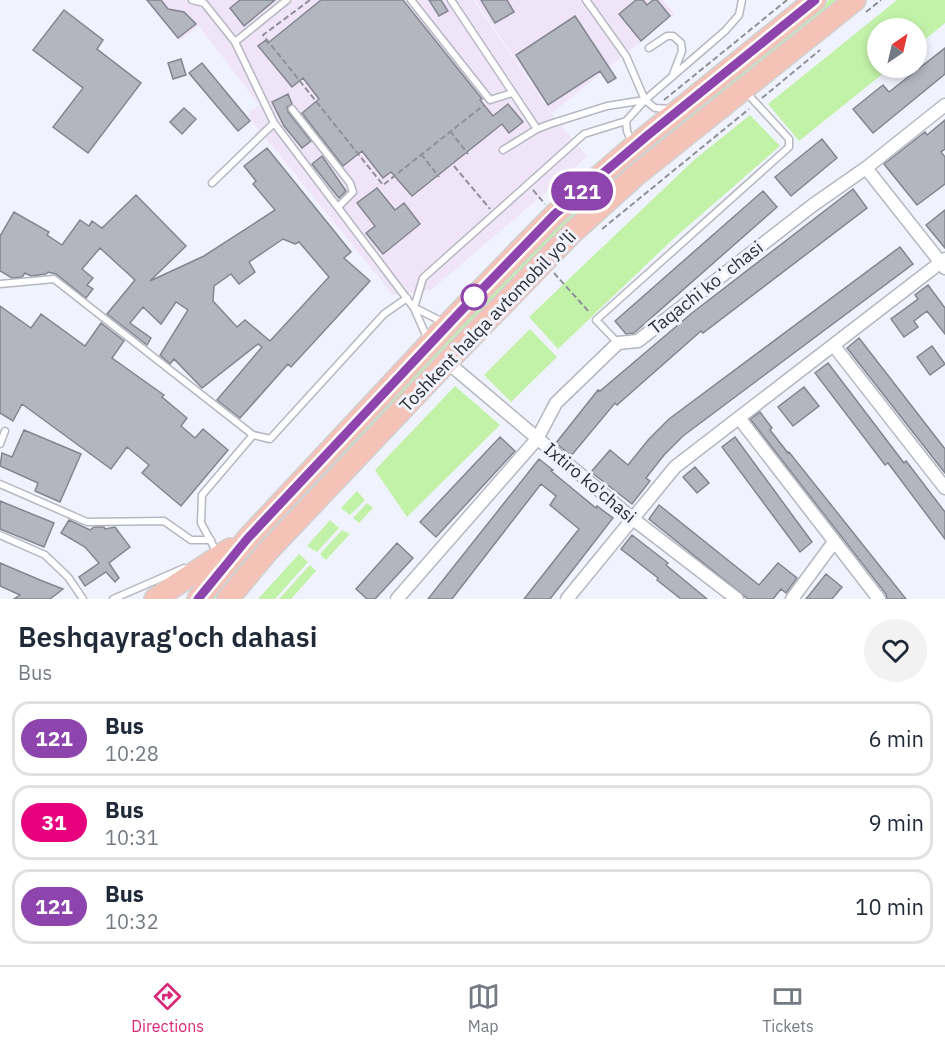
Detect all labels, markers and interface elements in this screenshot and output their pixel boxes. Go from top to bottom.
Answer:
north arrow [867,18,927,78]
map controls [867,18,927,78]
line badge: 121 [548,172,616,210]
text: 121 [563,177,601,205]
street label: Toshkent halqa avtomobil yo'li [395,225,581,416]
street label: Taqachi koʻchasi [644,236,768,339]
unlabelled marker [461,284,487,310]
street label: Ixtiro ko'chasi [540,437,641,528]
text: Beshqayrag'och dahasi [18,618,317,655]
button: heart [864,619,927,682]
text: Bus [18,659,52,686]
text: Bus [105,711,144,740]
text: 121 [35,724,73,752]
text: 6 min [868,724,924,753]
text: 10:28 [105,740,159,767]
text: Bus [105,795,144,824]
text: 31 [41,808,67,836]
text: 9 min [868,808,924,837]
text: 10:31 [105,824,159,851]
text: Bus [105,879,144,908]
text: 121 [35,892,73,920]
text: 10 min [855,892,924,921]
text: 10:32 [105,908,159,935]
tab: Directions [131,980,204,1036]
tab: Map [467,980,500,1036]
tab: Tickets [762,980,814,1036]

